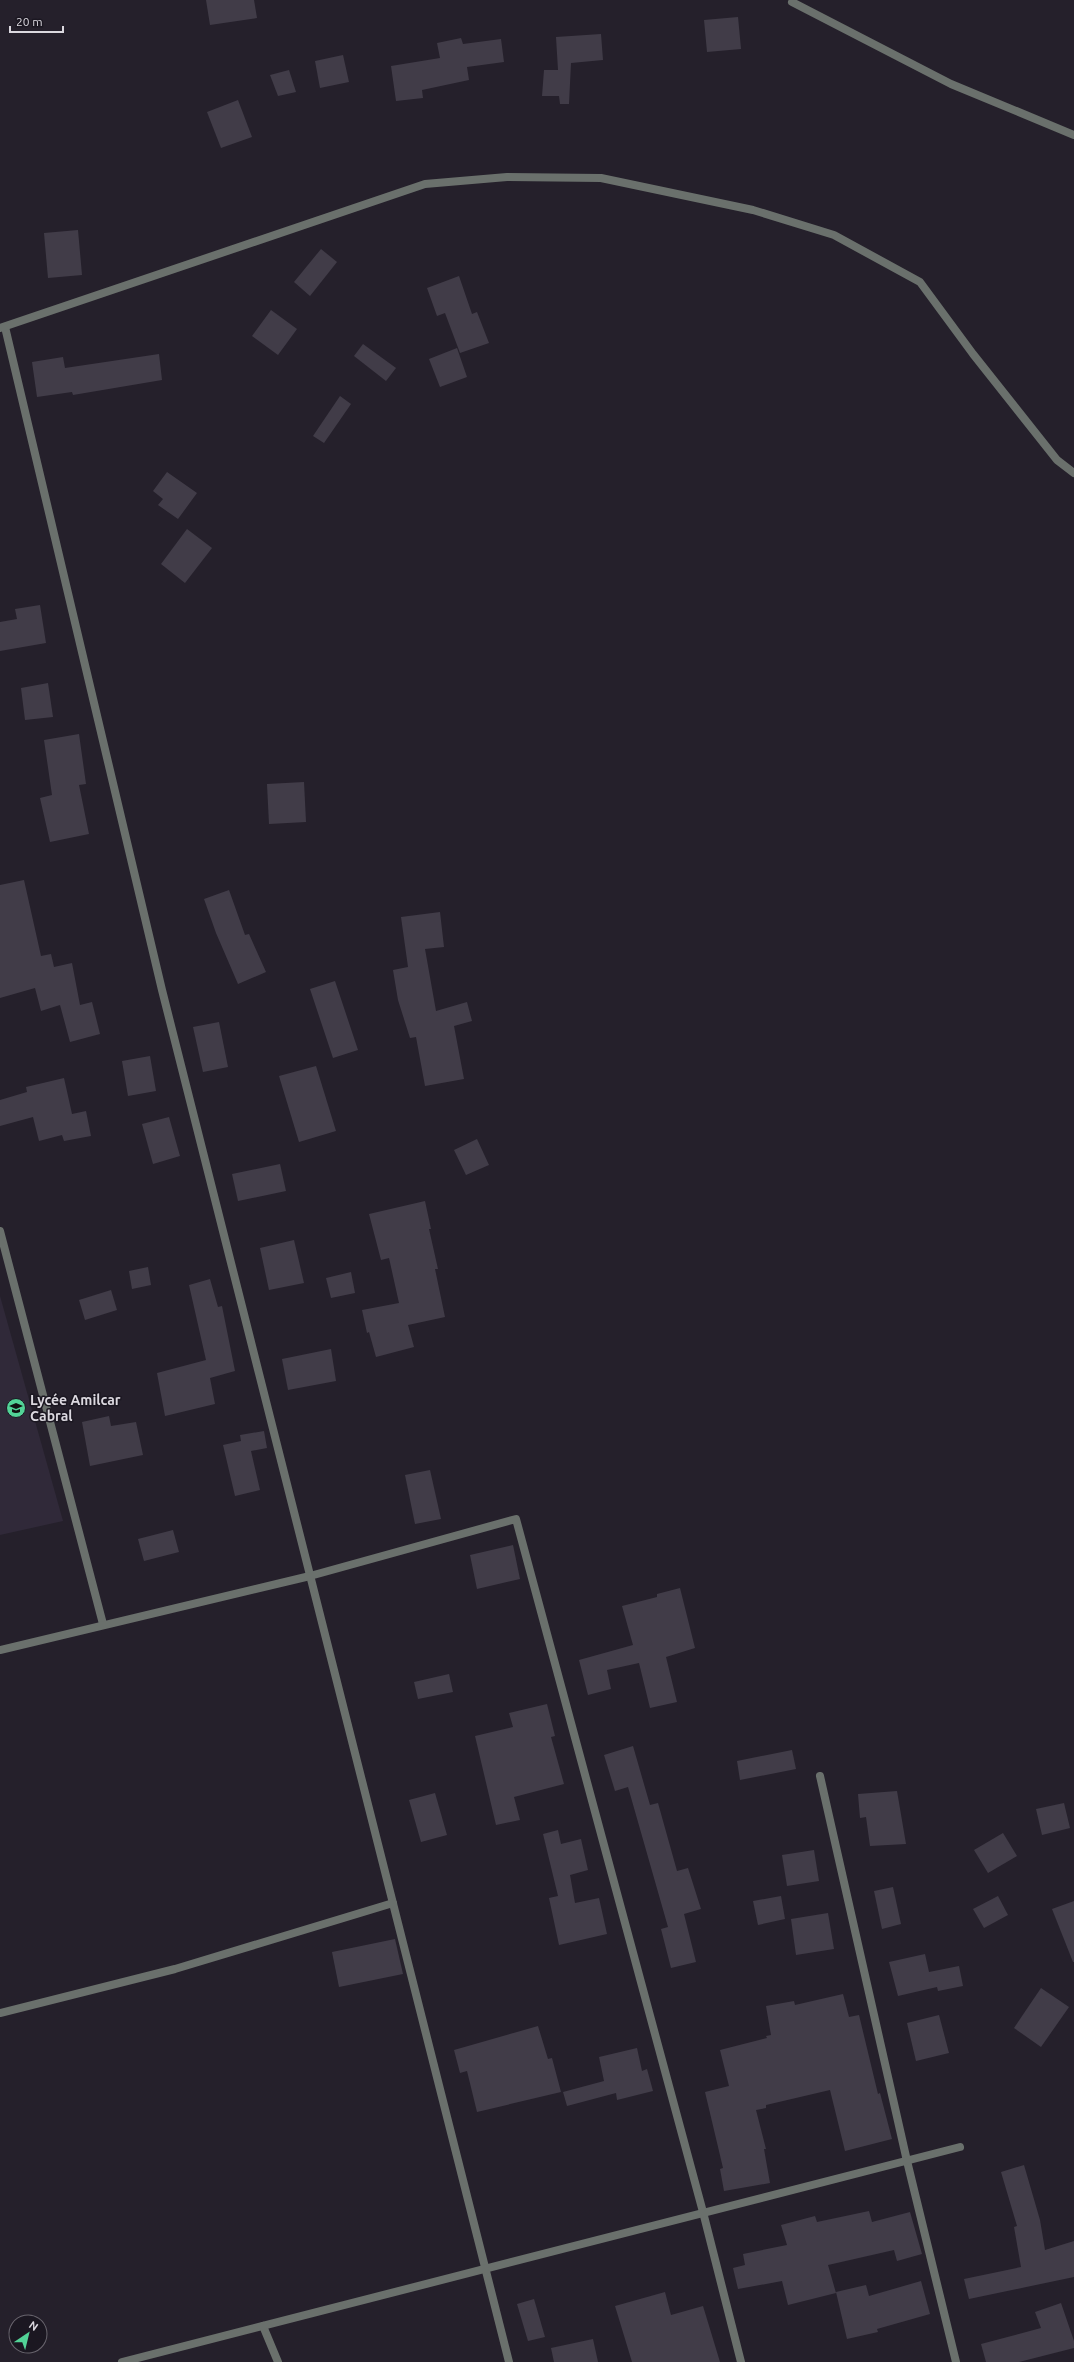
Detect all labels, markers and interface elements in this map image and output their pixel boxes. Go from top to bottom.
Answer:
scale bar [10,8,63,34]
text: 20 m [16,15,43,28]
place label: Lycée Amilcar Cabral [30,1392,121,1424]
school or university icon: Lycée Amilcar Cabral [5,1397,27,1419]
north arrow [8,2314,48,2354]
text: N [27,2319,41,2333]

